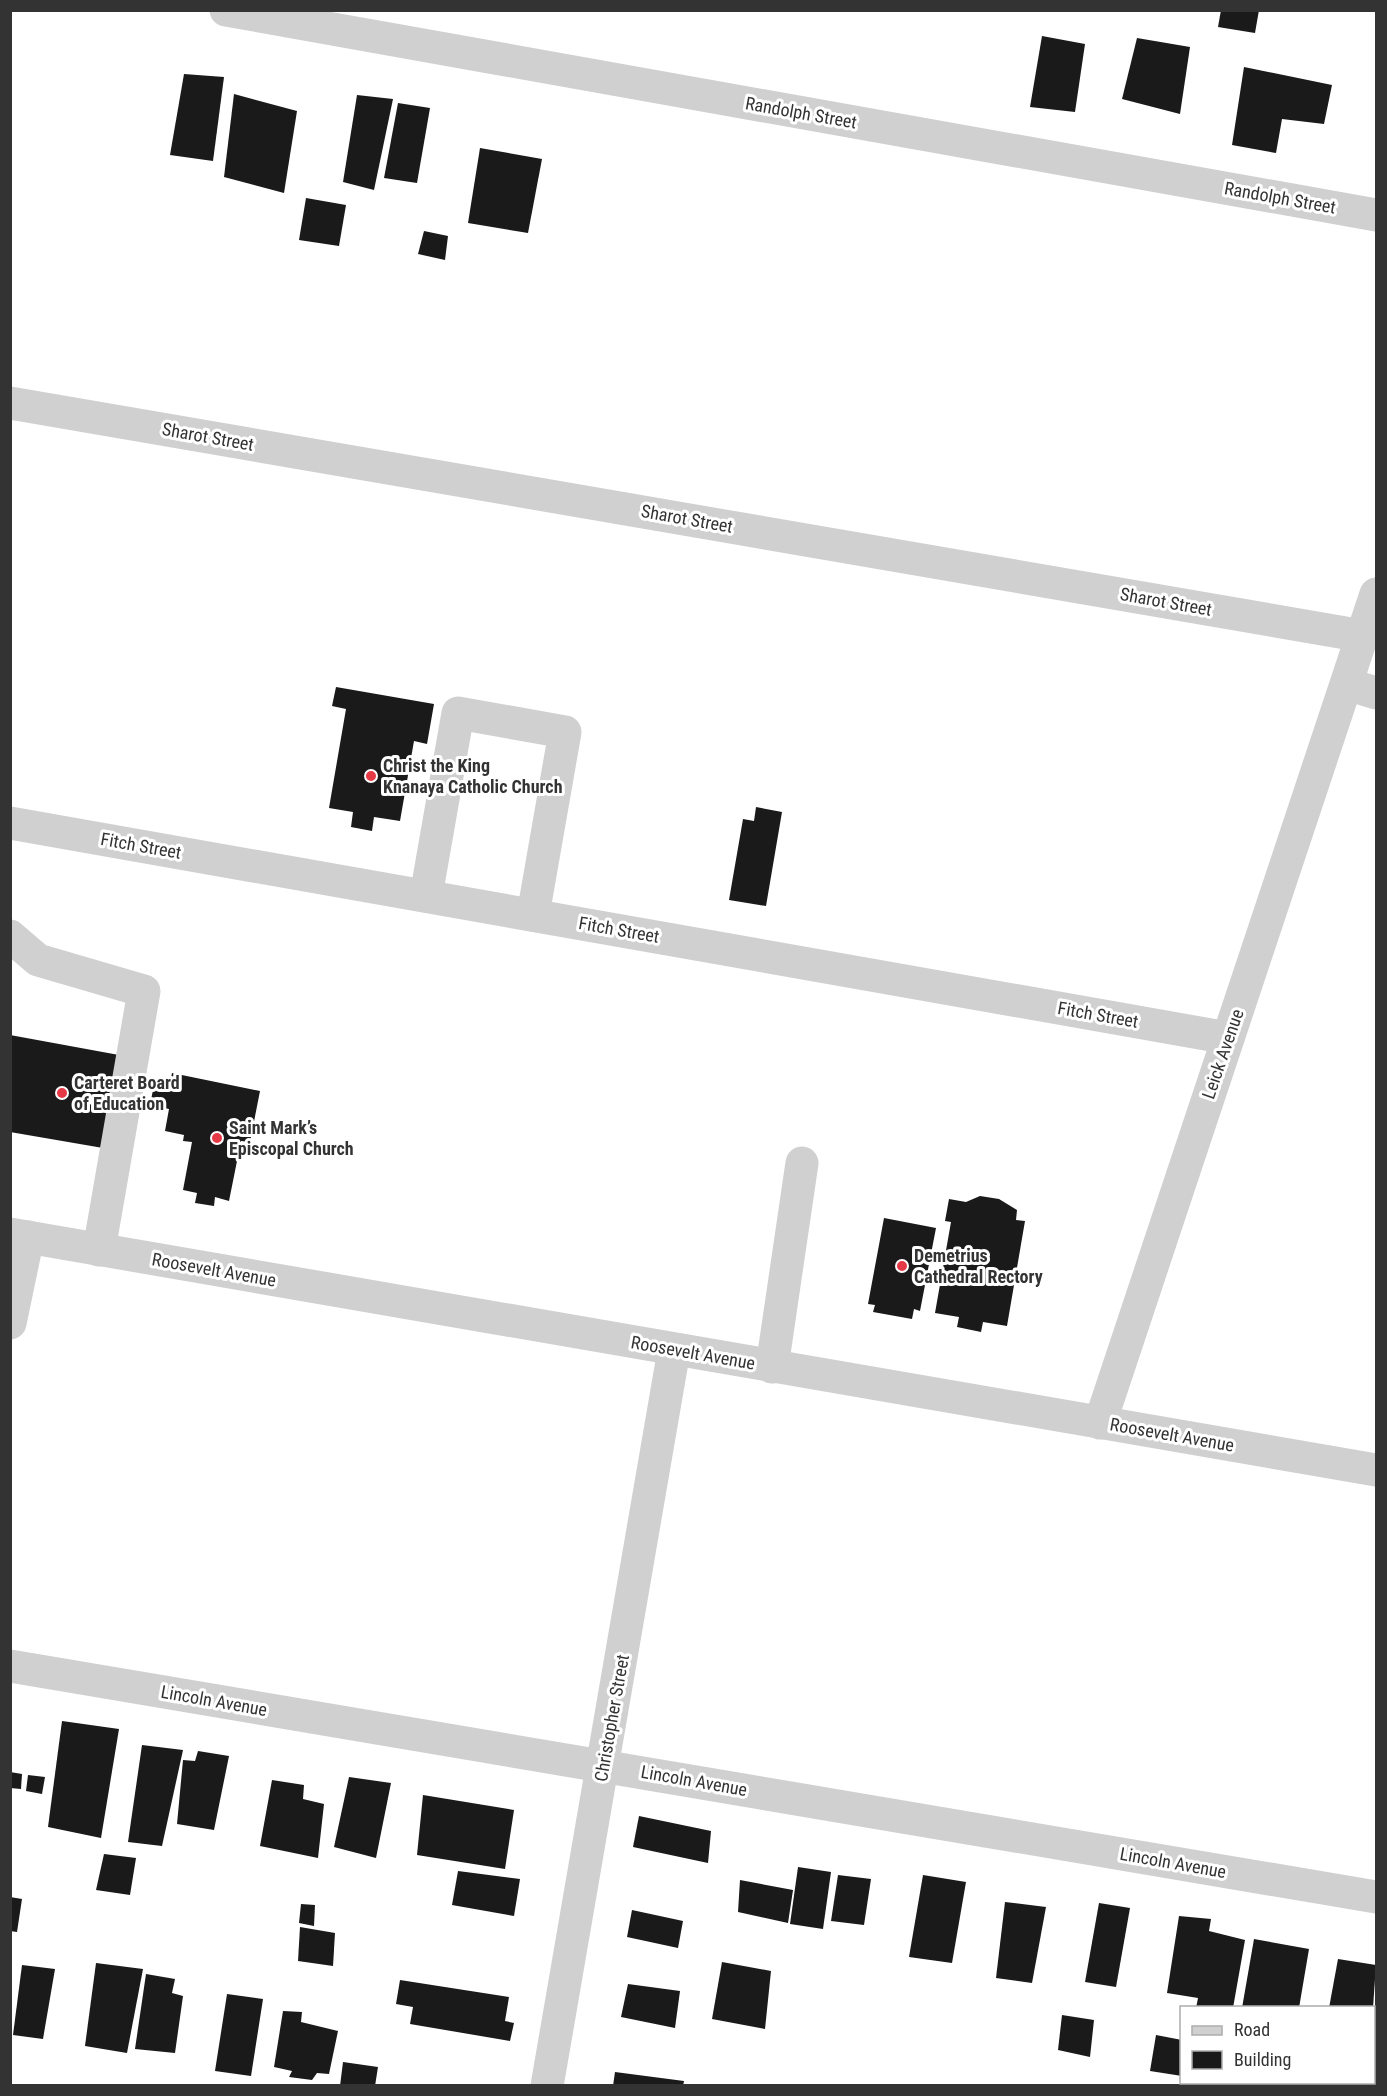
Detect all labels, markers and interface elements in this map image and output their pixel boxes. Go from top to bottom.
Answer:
street label: Randolph Street [744,92,858,133]
street label: Randolph Street [1223,177,1337,218]
street label: Sharot Street [161,418,256,455]
street label: Sharot Street [640,500,735,537]
street label: Sharot Street [1119,583,1214,620]
place label: Christ the King Knanaya Catholic Church [383,755,563,797]
marker: Christ the King Knanaya Catholic Church [364,769,378,783]
street label: Fitch Street [99,828,183,863]
street label: Fitch Street [577,912,661,947]
street label: Fitch Street [1056,997,1140,1032]
street label: Leick Avenue [1197,1006,1248,1101]
place label: Carteret Board of Education [74,1072,180,1114]
marker: Carteret Board of Education [55,1086,69,1100]
place label: Saint Mark’s Episcopal Church [229,1117,354,1159]
marker: Saint Mark’s Episcopal Church [210,1131,224,1145]
place label: Demetrius Cathedral Rectory [914,1245,1043,1287]
street label: Roosevelt Avenue [150,1248,278,1291]
marker: Demetrius Cathedral Rectory [895,1259,909,1273]
street label: Roosevelt Avenue [629,1331,757,1374]
street label: Roosevelt Avenue [1108,1413,1236,1456]
street label: Christopher Street [590,1653,633,1783]
street label: Lincoln Avenue [159,1681,269,1720]
street label: Lincoln Avenue [639,1761,749,1800]
street label: Lincoln Avenue [1118,1843,1228,1882]
legend [1180,2006,1375,2084]
text: Road [1234,2019,1270,2040]
text: Building [1234,2049,1291,2070]

